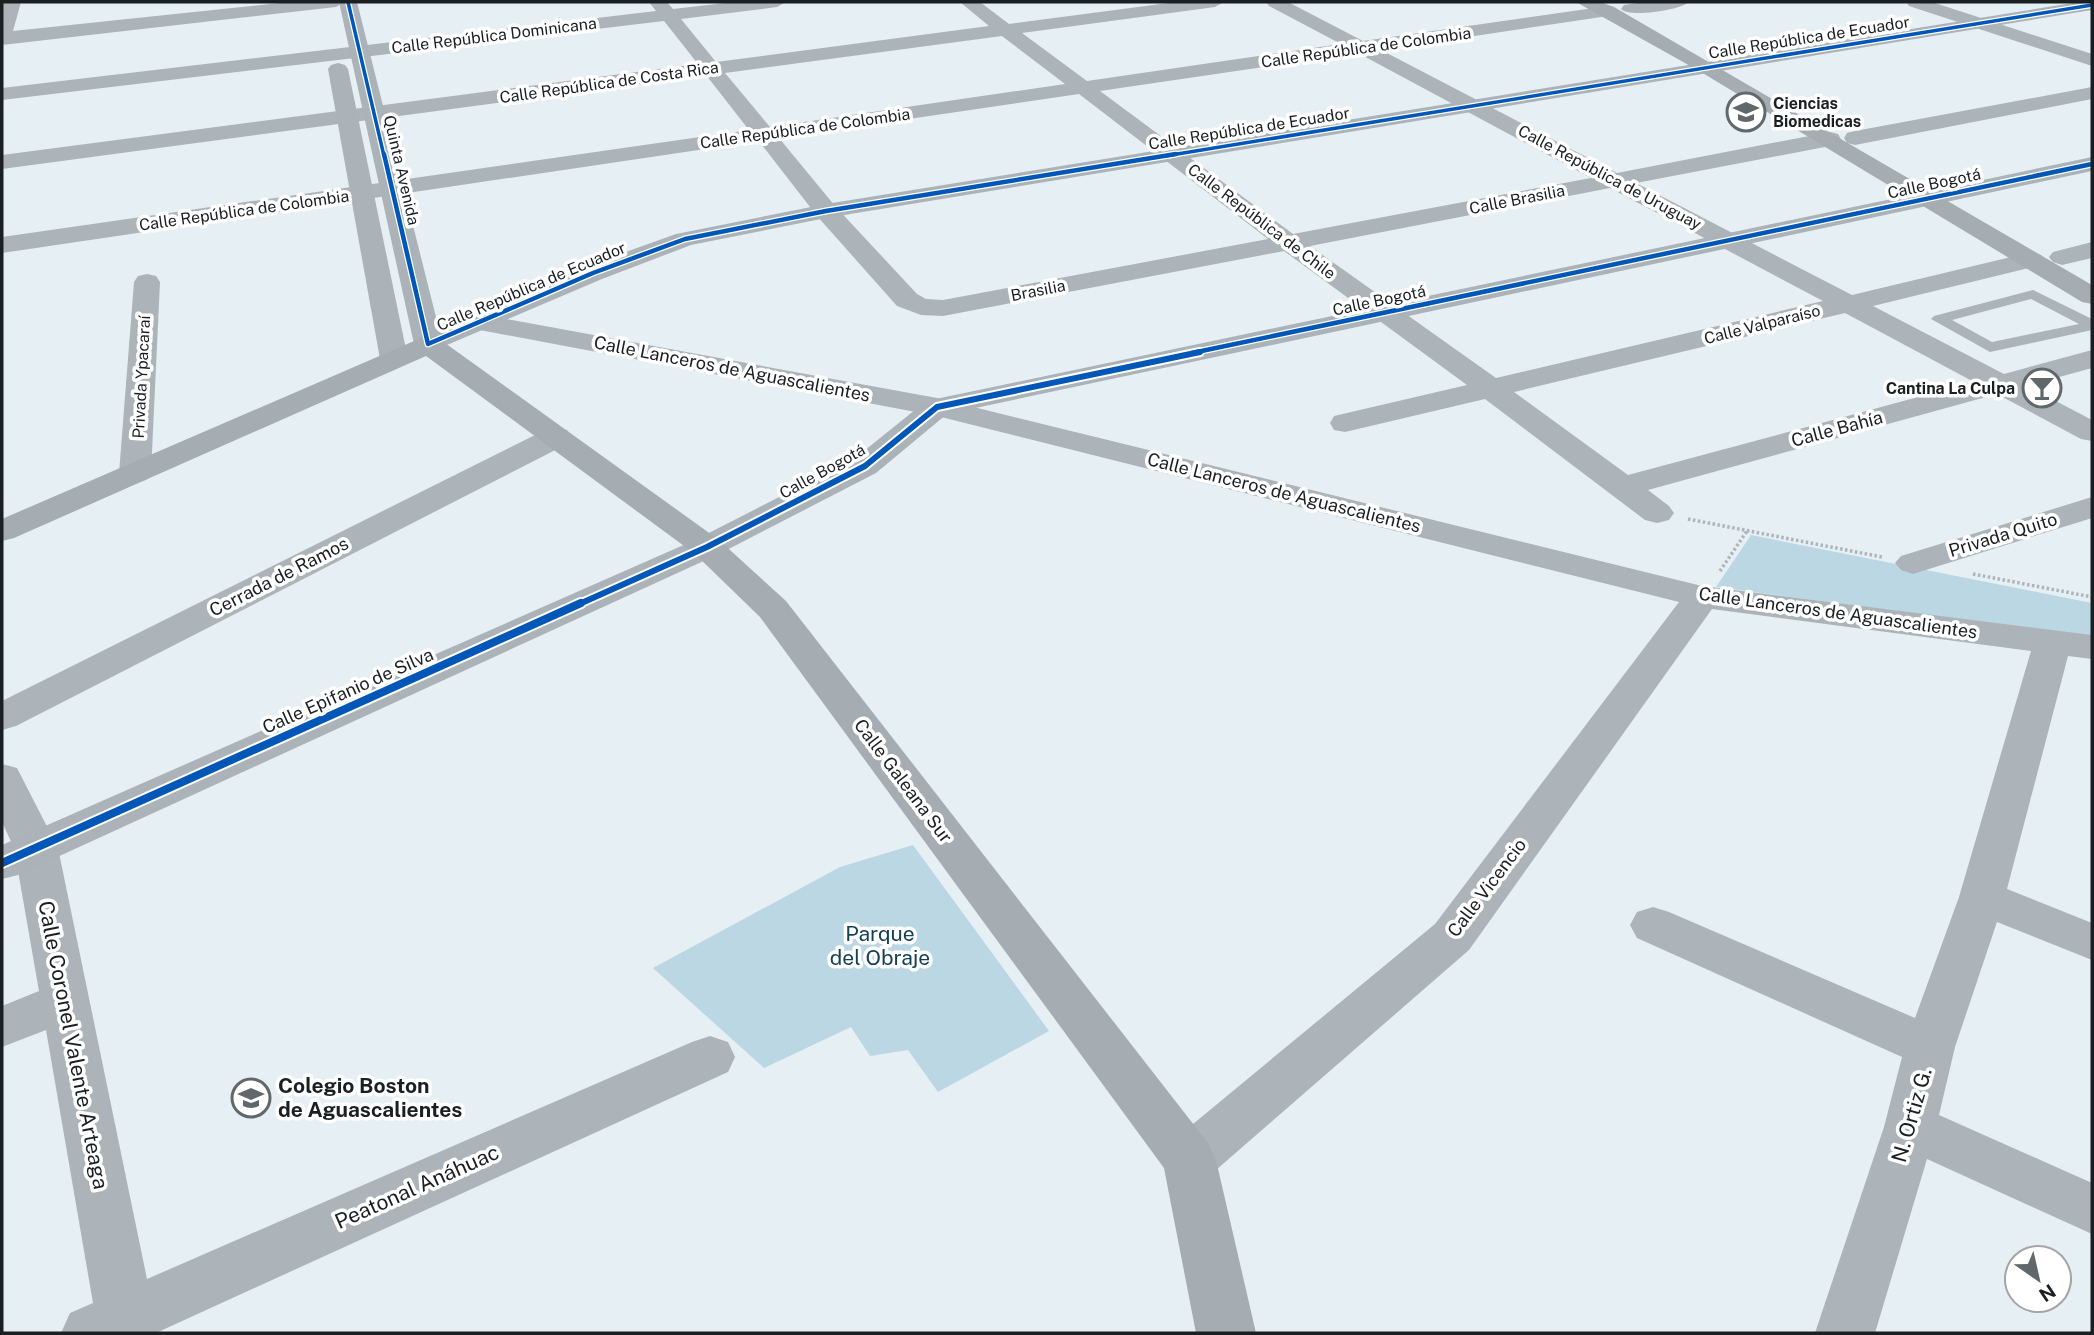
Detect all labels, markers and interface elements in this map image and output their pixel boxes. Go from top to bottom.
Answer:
street label: Calle República de Ecuador [1707,12,1911,63]
street label: Calle República Dominicana [390,13,598,58]
street label: Calle República de Colombia [1260,23,1472,72]
street label: Calle República de Costa Rica [498,58,720,107]
school or university icon: Ciencias Biomedicas [1725,91,1767,133]
place label: Ciencias Biomedicas [1773,94,1861,131]
street label: Calle República de Ecuador [1147,103,1351,154]
street label: Calle República de Colombia [699,104,911,153]
street label: Quinta Avenida [380,113,423,227]
street label: Calle República de Uruguay [1515,121,1705,234]
street label: Calle República de Chile [1184,160,1339,283]
street label: Calle Bogotá [1886,164,1982,203]
street label: Calle Brasilia [1468,181,1566,218]
street label: Calle República de Colombia [138,186,350,235]
street label: Calle República de Ecuador [434,238,629,335]
street label: Brasilia [1009,276,1067,305]
street label: Calle Bogotá [1331,281,1427,320]
street label: Calle Valparaíso [1702,301,1822,348]
street label: Privada Ypacaraí [129,314,154,439]
street label: Calle Lanceros de Aguascalientes [592,331,872,406]
bar icon: Cantina La Culpa [2021,367,2063,409]
place label: Cantina La Culpa [1886,379,2015,398]
street label: Calle Bahía [1789,406,1885,451]
street label: Calle Bogotá [776,440,868,503]
street label: Calle Lanceros de Aguascalientes [1145,448,1423,537]
street label: Privada Quito [1946,508,2060,561]
street label: Cerrada de Ramos [206,532,352,621]
street label: Calle Lanceros de Aguascalientes [1697,583,1979,642]
street label: Calle Epifanio de Silva [259,643,437,738]
street label: Calle Galeana Sur [850,715,957,847]
street label: Calle Vicencio [1443,834,1530,941]
street label: Calle Coronel Valente Arteaga [33,899,114,1191]
park label: Parque del Obraje [830,921,930,970]
street label: N. Ortiz G. [1886,1065,1937,1165]
place label: Colegio Boston de Aguascalientes [278,1073,462,1122]
school or university icon: Colegio Boston de Aguascalientes [230,1077,272,1119]
street label: Peatonal Anáhuac [331,1139,503,1234]
north arrow [2003,1244,2073,1314]
text: N [2035,1280,2060,1306]

